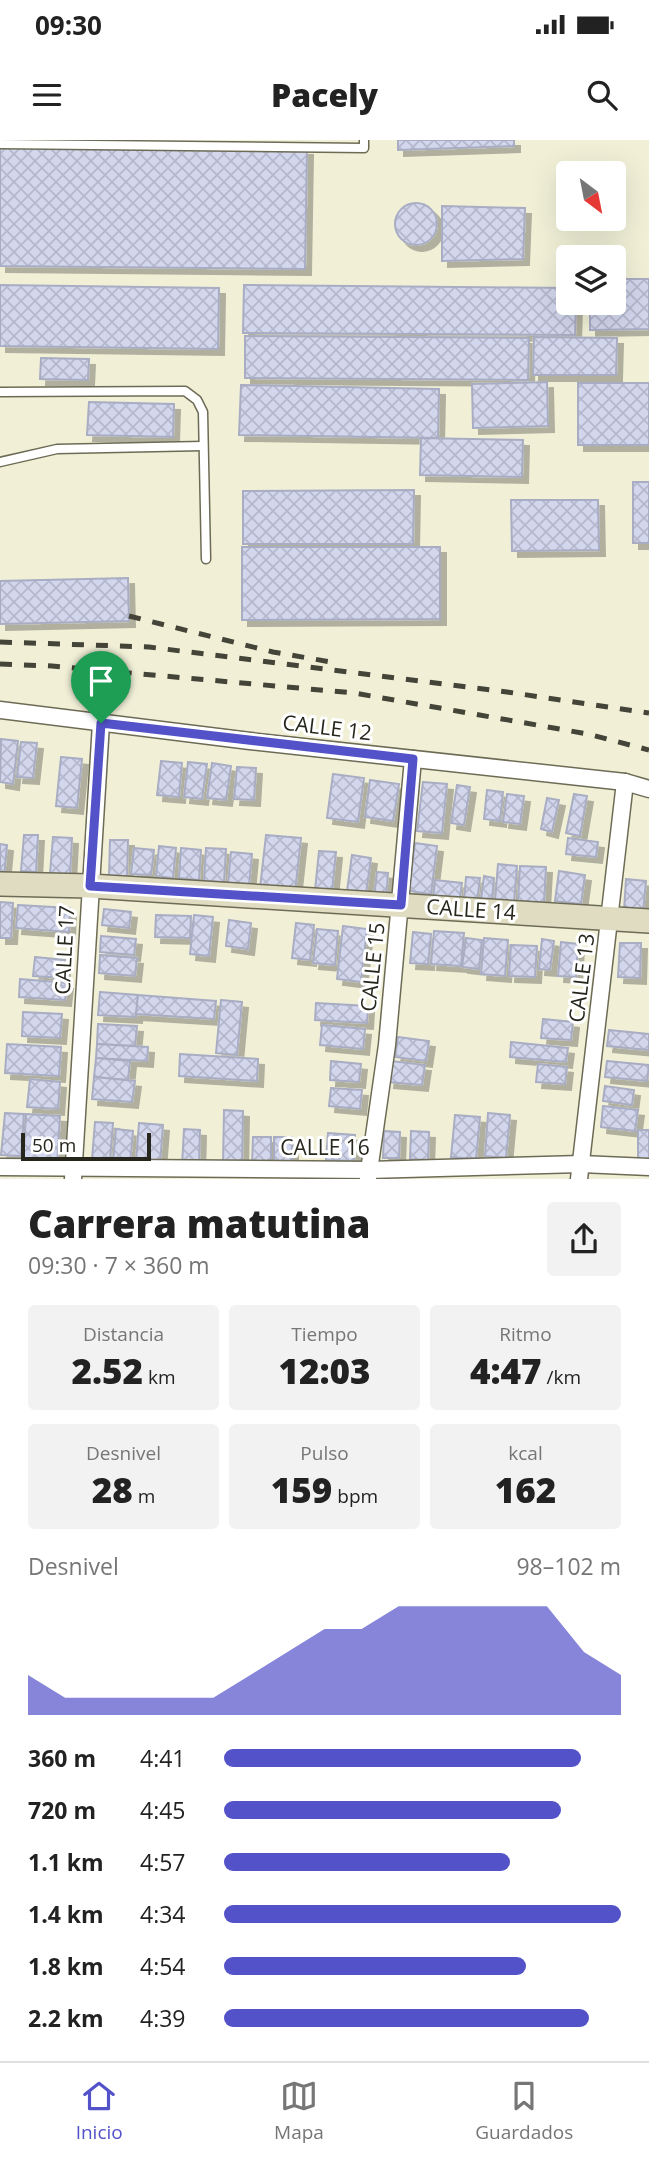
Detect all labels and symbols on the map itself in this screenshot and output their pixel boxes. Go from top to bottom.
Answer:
north arrow [556,161,626,231]
pin [71,651,131,723]
street label: CALLE 12 [281,708,373,746]
street label: CALLE 14 [425,892,517,926]
street label: CALLE 17 [48,904,80,995]
street label: CALLE 15 [353,921,391,1013]
street label: CALLE 13 [562,932,600,1024]
scale bar [21,1130,150,1162]
street label: CALLE 16 [280,1133,370,1161]

